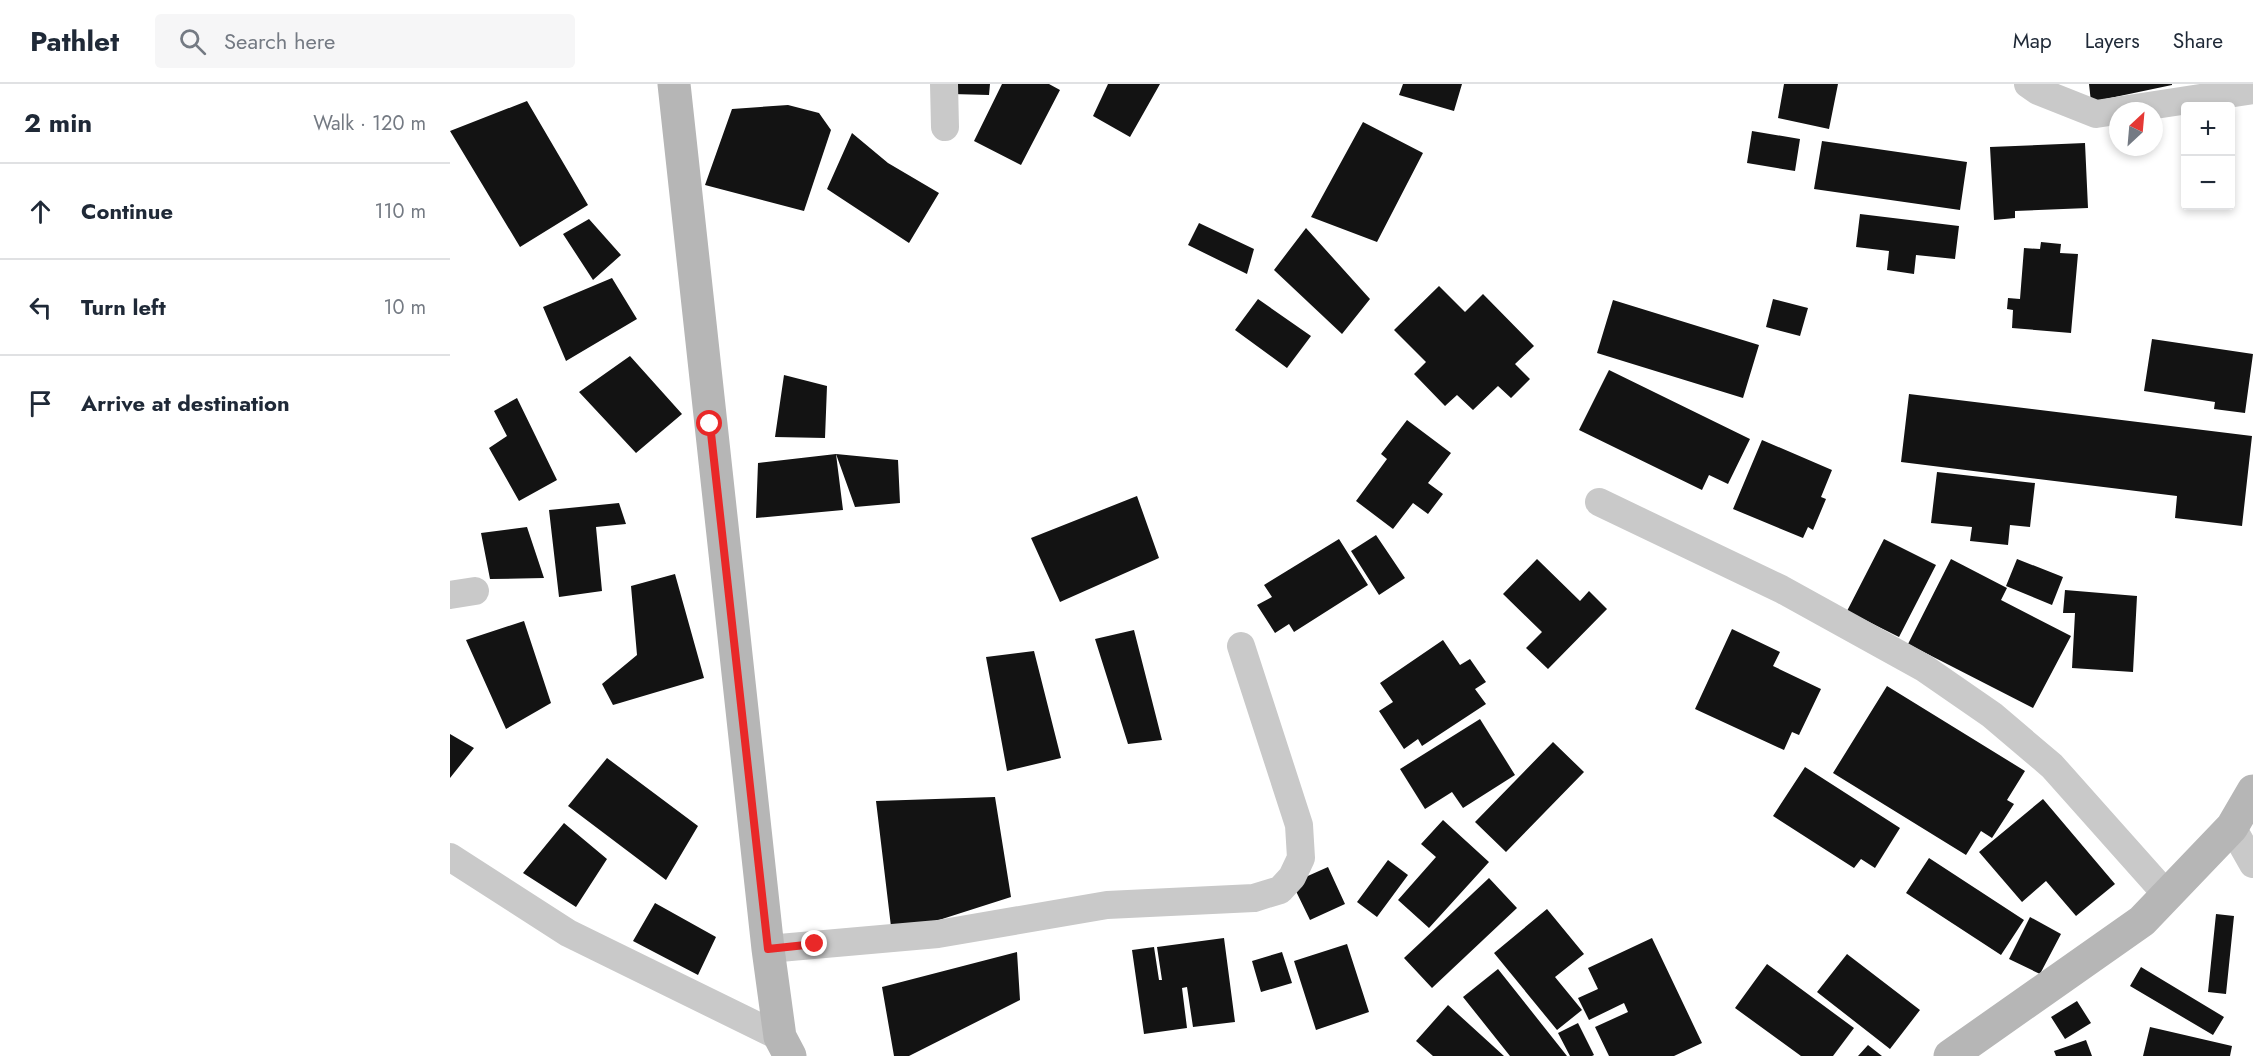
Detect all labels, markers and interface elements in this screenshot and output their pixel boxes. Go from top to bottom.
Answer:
search box [155,14,575,68]
text: Pathlet [30,21,119,62]
icon: search [176,25,209,58]
text: Search here [224,25,335,57]
text: Map [2013,26,2052,56]
text: Layers [2085,26,2140,56]
text: Share [2173,26,2223,56]
north arrow [2109,102,2163,156]
map controls [2181,102,2235,210]
button: + [2181,102,2235,156]
text: 2 min [24,104,92,142]
text: Walk · 120 m [313,109,426,138]
button: − [2181,156,2235,210]
icon: ahead [24,195,57,228]
text: Continue [81,195,173,227]
text: 110 m [374,197,426,226]
icon: left [24,291,57,324]
text: Turn left [81,291,166,323]
text: 10 m [383,293,426,322]
icon: arrive [24,387,57,420]
text: Arrive at destination [81,387,290,419]
route start [696,410,722,436]
route end [801,930,827,956]

